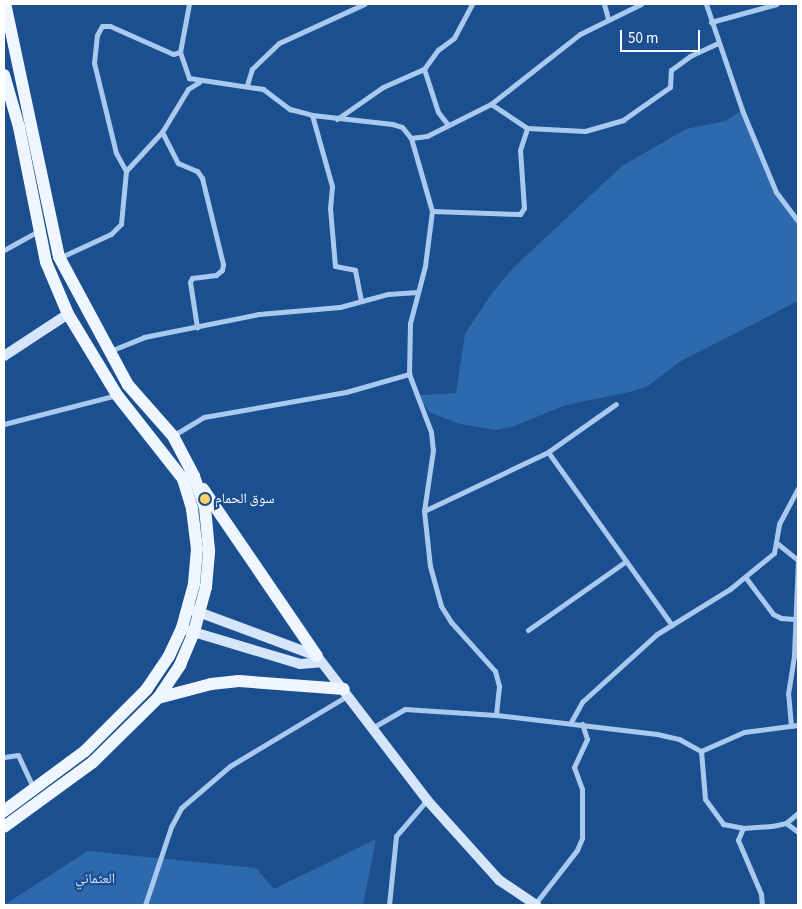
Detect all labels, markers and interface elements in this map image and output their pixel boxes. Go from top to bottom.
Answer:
scale bar [622,20,702,52]
text: 50 m [628,28,658,49]
place label: سوق الحمام [215,491,274,507]
marker: سوق الحمام [199,493,211,505]
park label: العثماني [75,871,115,887]

